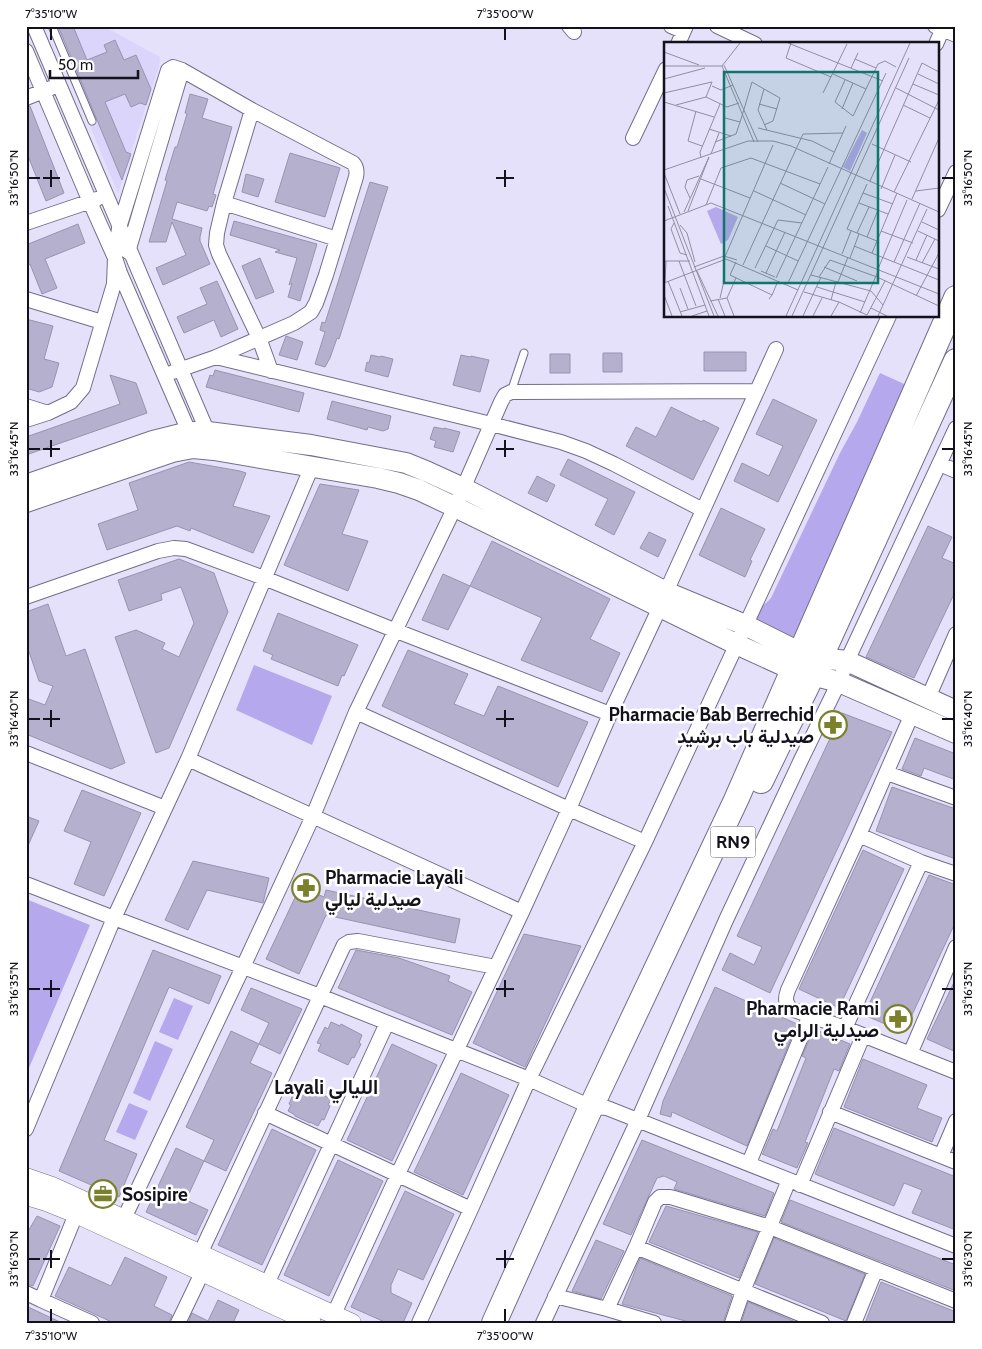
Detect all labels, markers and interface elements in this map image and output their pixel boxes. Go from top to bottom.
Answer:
text: 7°35'10"W [25,6,78,21]
text: 7°35'00"W [477,6,534,21]
inset map [664,42,940,318]
scale bar [50,48,138,80]
text: 50 m [58,56,93,74]
text: 33°16'50"N [6,150,21,206]
text: 33°16'50"N [960,150,975,206]
text: 33°16'45"N [6,422,21,476]
text: 33°16'45"N [960,422,975,476]
text: 33°16'40"N [6,691,21,747]
text: 33°16'40"N [960,691,975,747]
place label: Pharmacie Bab Berrechid صيدلية باب برشيد [609,703,814,749]
pharmacy icon: Pharmacie Bab Berrechid صيدلية باب برشيد [818,710,848,740]
road number: RN9 [710,826,756,858]
place label: Pharmacie Layali صيدلية ليالي [325,866,463,916]
pharmacy icon: Pharmacie Layali صيدلية ليالي [291,873,321,903]
text: 33°16'35"N [6,962,21,1016]
text: 33°16'35"N [960,962,975,1016]
place label: Pharmacie Rami صيدلية الرامي [746,997,879,1047]
pharmacy icon: Pharmacie Rami صيدلية الرامي [883,1004,913,1034]
district label: Layali الليالي [274,1075,378,1104]
office icon: Sosipire [88,1179,118,1209]
place label: Sosipire [122,1183,188,1206]
text: 33°16'30"N [6,1231,21,1287]
text: 33°16'30"N [960,1231,975,1287]
text: 7°35'10"W [25,1328,78,1343]
text: 7°35'00"W [477,1328,534,1343]

